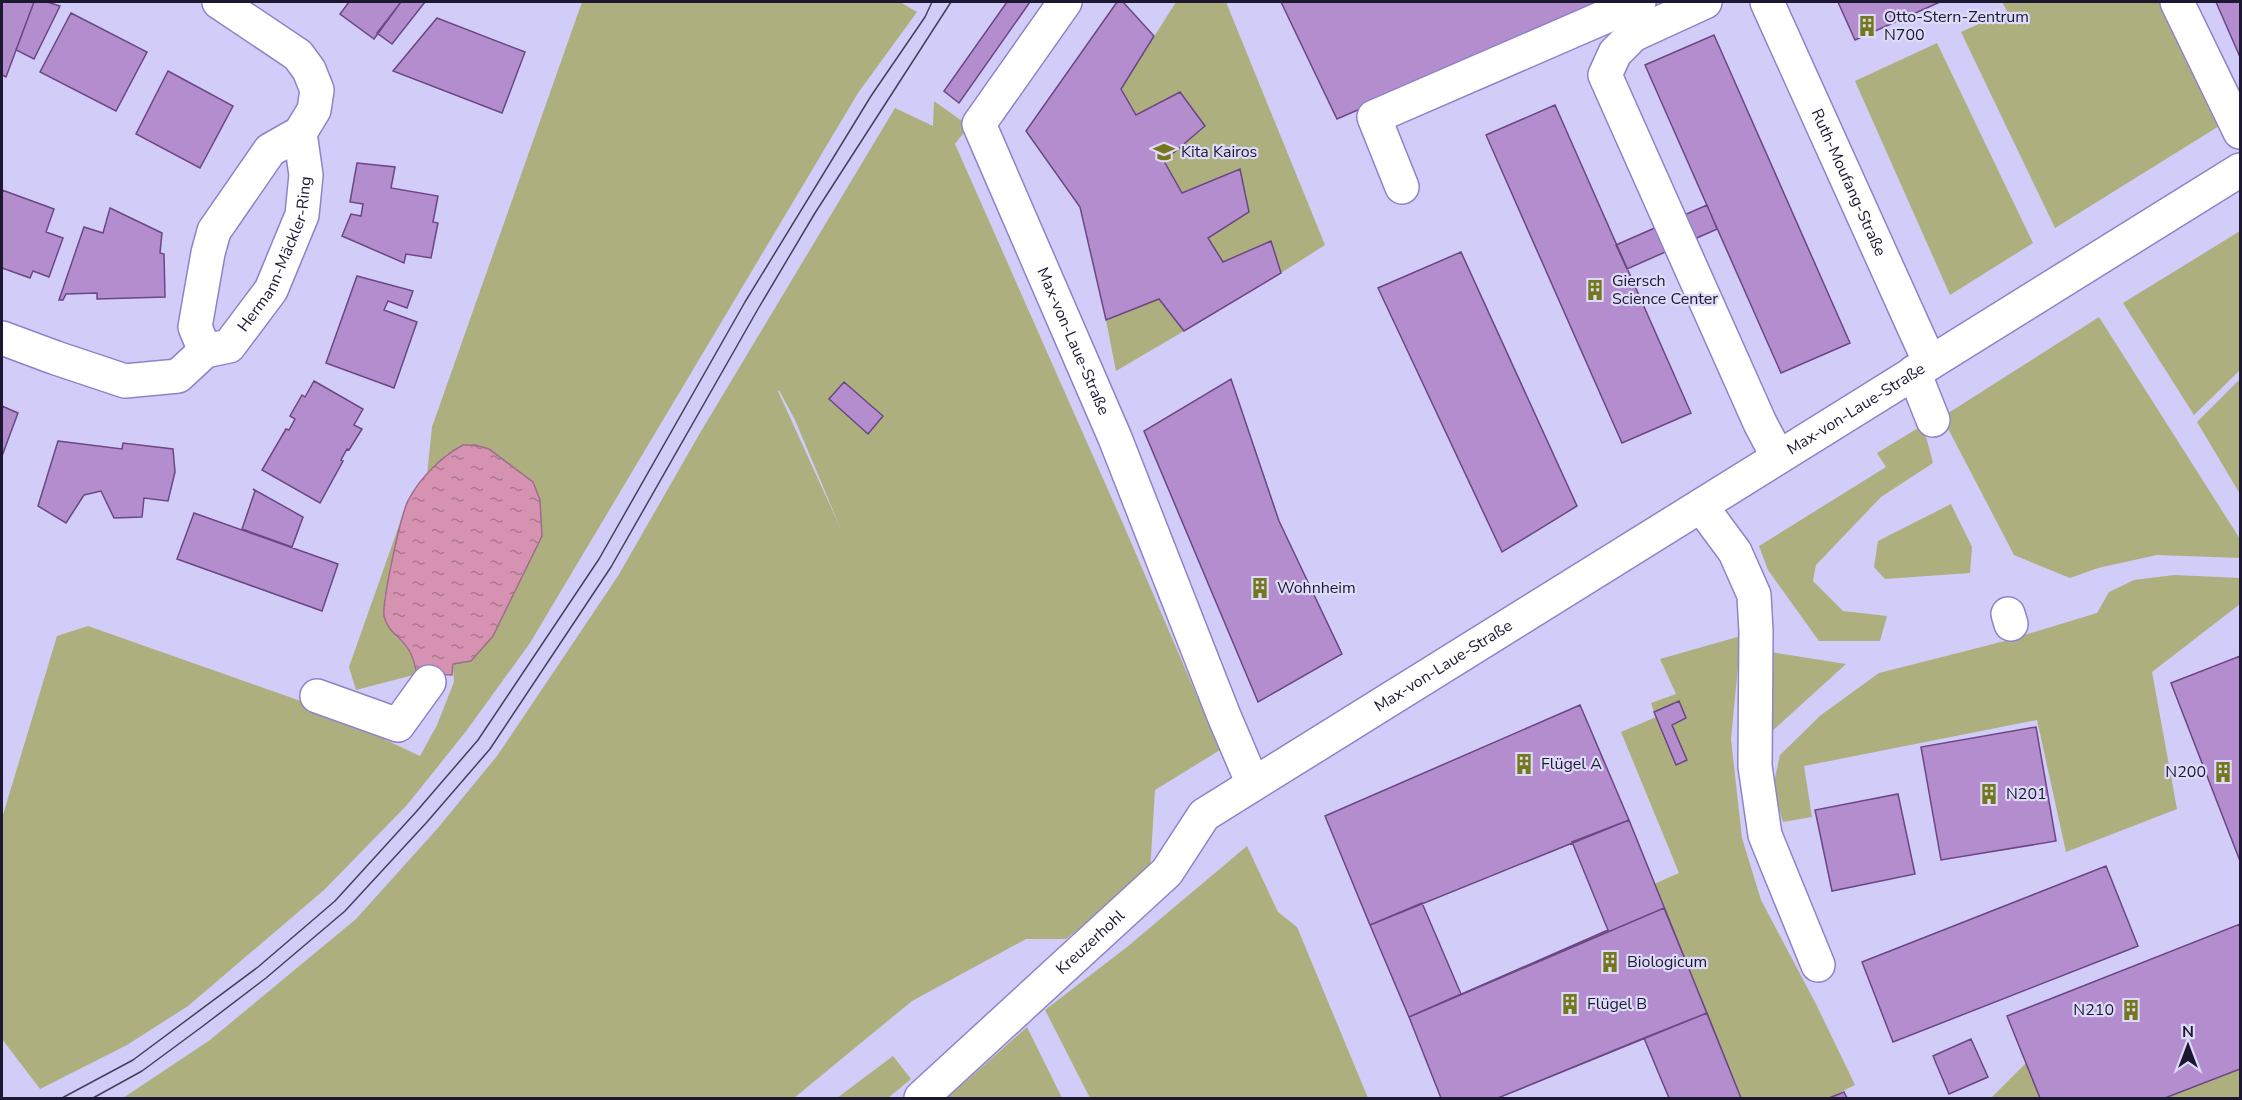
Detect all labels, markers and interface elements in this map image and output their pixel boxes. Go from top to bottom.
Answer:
place label: Otto-Stern-Zentrum N700 [1884,6,2029,46]
building icon: Otto-Stern-Zentrum N700 [1855,14,1879,38]
street label: Ruth-Moufang-Straße [1806,105,1891,260]
school or university icon: Kita Kairos [1152,140,1176,164]
place label: Kita Kairos [1181,141,1257,163]
street label: Hermann-Mäckler-Ring [232,175,317,336]
street label: Max-von-Laue-Straße [1031,264,1115,418]
place label: Giersch Science Center [1612,270,1718,310]
building icon: Giersch Science Center [1583,278,1607,302]
street label: Max-von-Laue-Straße [1783,358,1929,460]
building icon: Wohnheim [1248,576,1272,600]
place label: Wohnheim [1277,577,1356,599]
street label: Max-von-Laue-Straße [1370,615,1517,717]
building icon: Flügel A [1512,752,1536,776]
place label: Flügel A [1541,753,1602,775]
building icon: N200 [2211,760,2235,784]
place label: N200 [2165,761,2206,783]
building icon: N201 [1977,782,2001,806]
place label: N201 [2006,783,2047,805]
street label: Kreuzerhohl [1051,905,1130,980]
building icon: Biologicum [1598,950,1622,974]
place label: Biologicum [1627,951,1707,973]
building icon: Flügel B [1558,992,1582,1016]
place label: Flügel B [1587,993,1647,1015]
building icon: N210 [2119,998,2143,1022]
place label: N210 [2073,999,2114,1021]
north arrow [2158,1016,2218,1076]
text: N [2182,1021,2194,1043]

